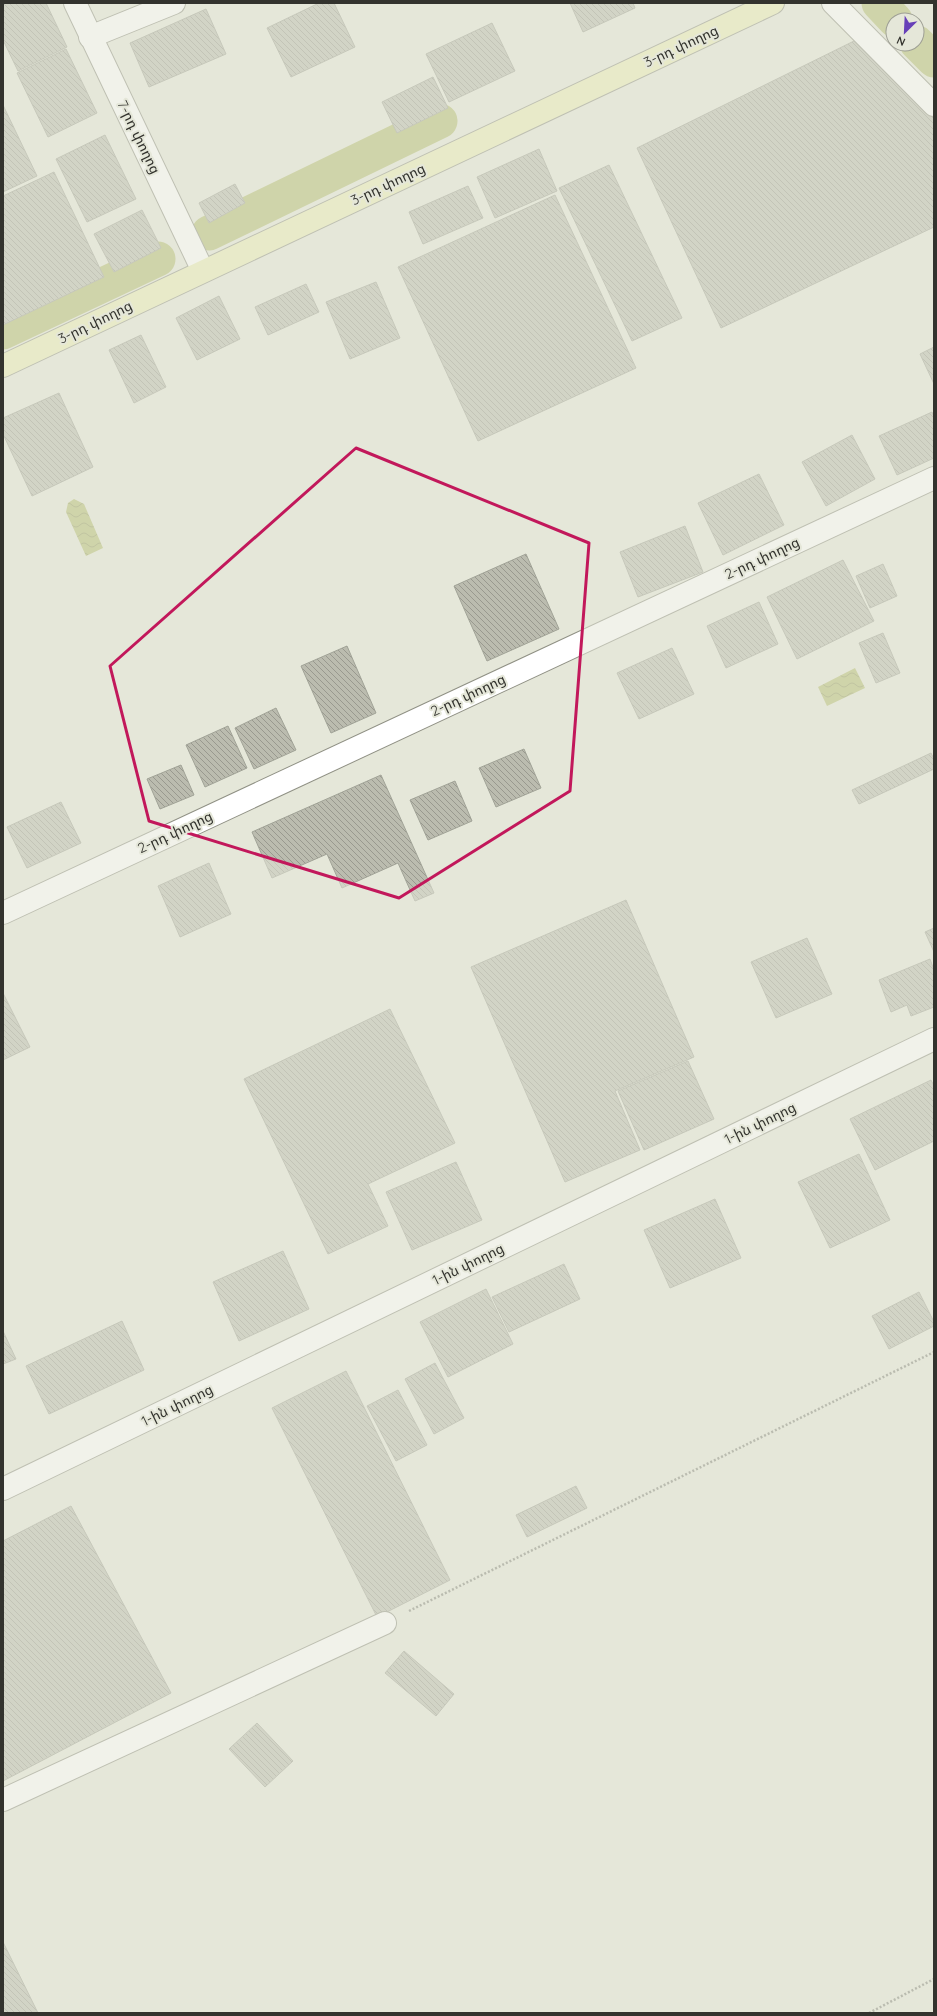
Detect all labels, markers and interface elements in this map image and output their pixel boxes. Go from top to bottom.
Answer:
north arrow [885,12,925,52]
street label: 3-րդ փողոց [641,21,721,71]
text: N [894,33,907,49]
street label: 7-րդ փողոց [113,97,165,177]
street label: 3-րդ փողոց [348,159,428,209]
street label: 3-րդ փողոց [55,296,135,348]
street label: 2-րդ փողոց [722,533,802,583]
street label: 2-րդ փողոց [428,670,508,720]
street label: 2-րդ փողոց [135,807,215,857]
street label: 1-ին փողոց [721,1098,799,1148]
street label: 1-ին փողոց [429,1239,507,1289]
street label: 1-ին փողոց [138,1380,216,1430]

